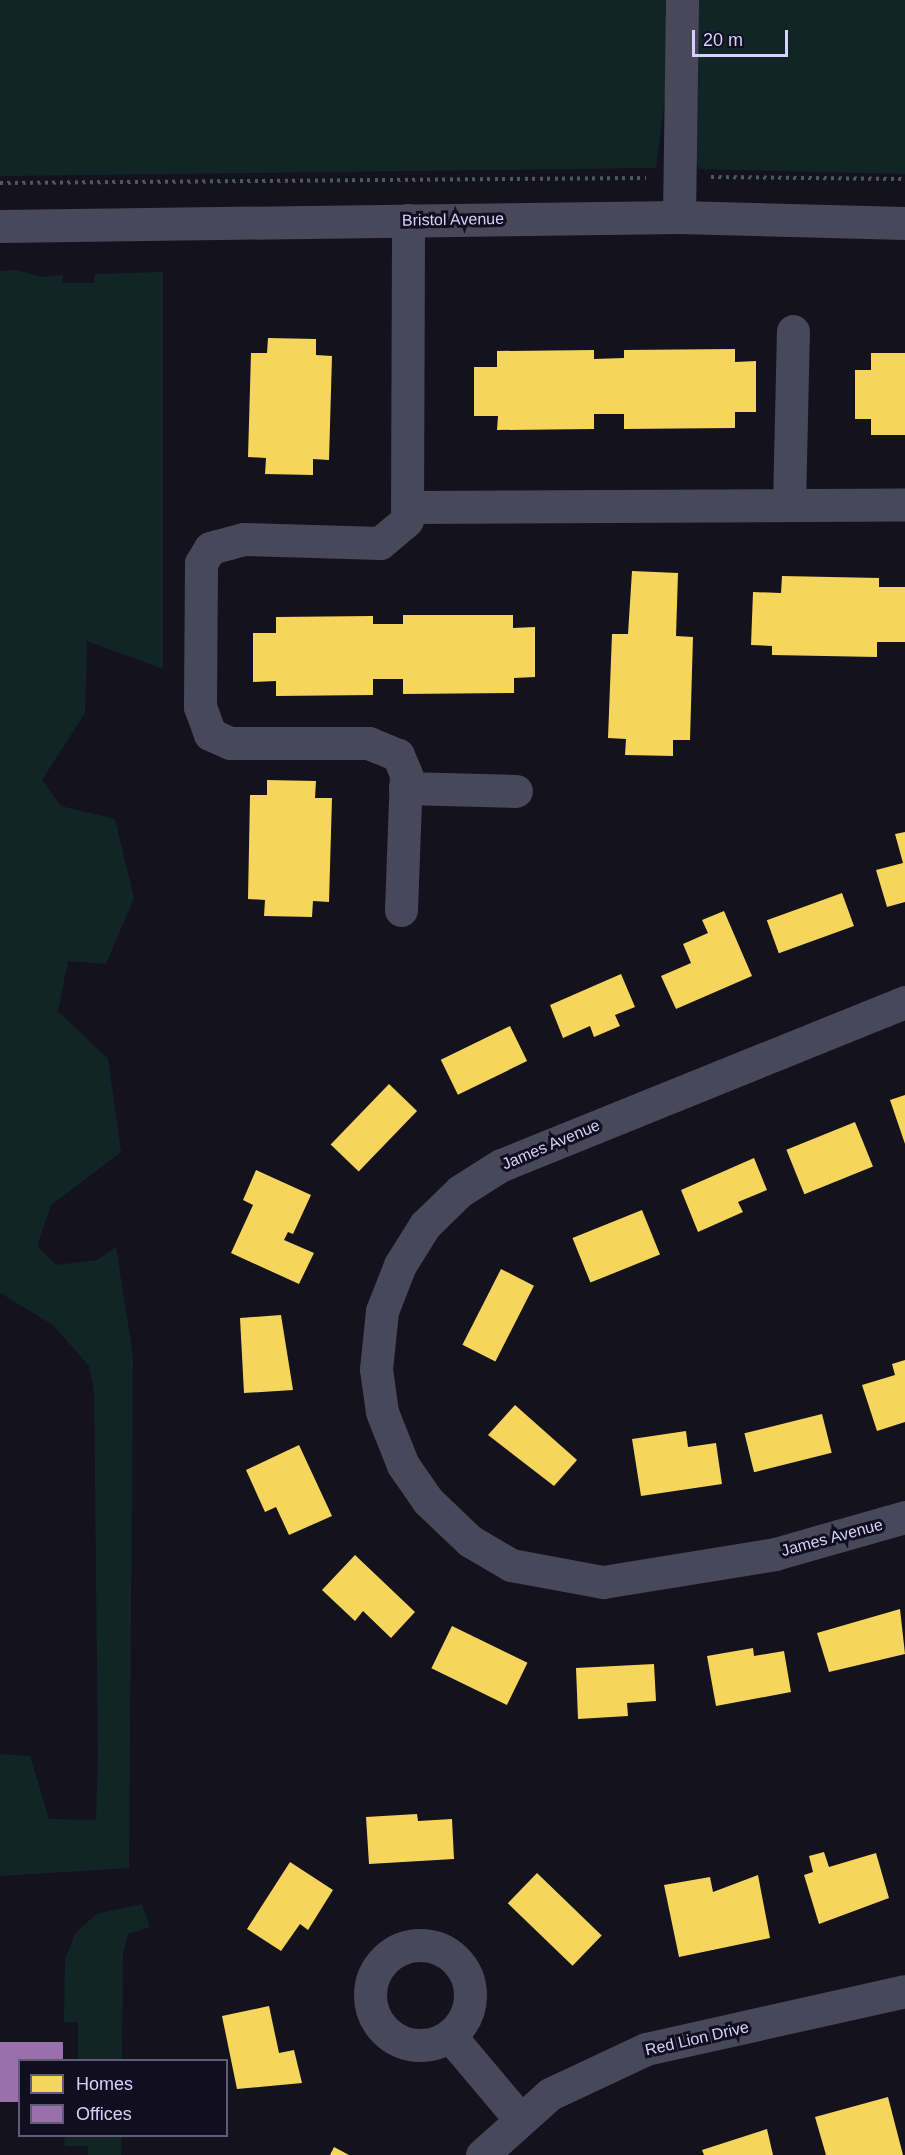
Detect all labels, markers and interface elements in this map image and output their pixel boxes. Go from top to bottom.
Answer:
scale bar [695,18,791,56]
text: 20 m [703,30,743,50]
street label: Bristol Avenue [401,210,505,230]
street label: James Avenue [499,1116,603,1174]
street label: James Avenue [779,1515,885,1561]
street label: Red Lion Drive [643,2018,751,2060]
legend [18,2059,228,2137]
text: Homes [76,2074,133,2094]
text: Offices [76,2104,132,2124]

